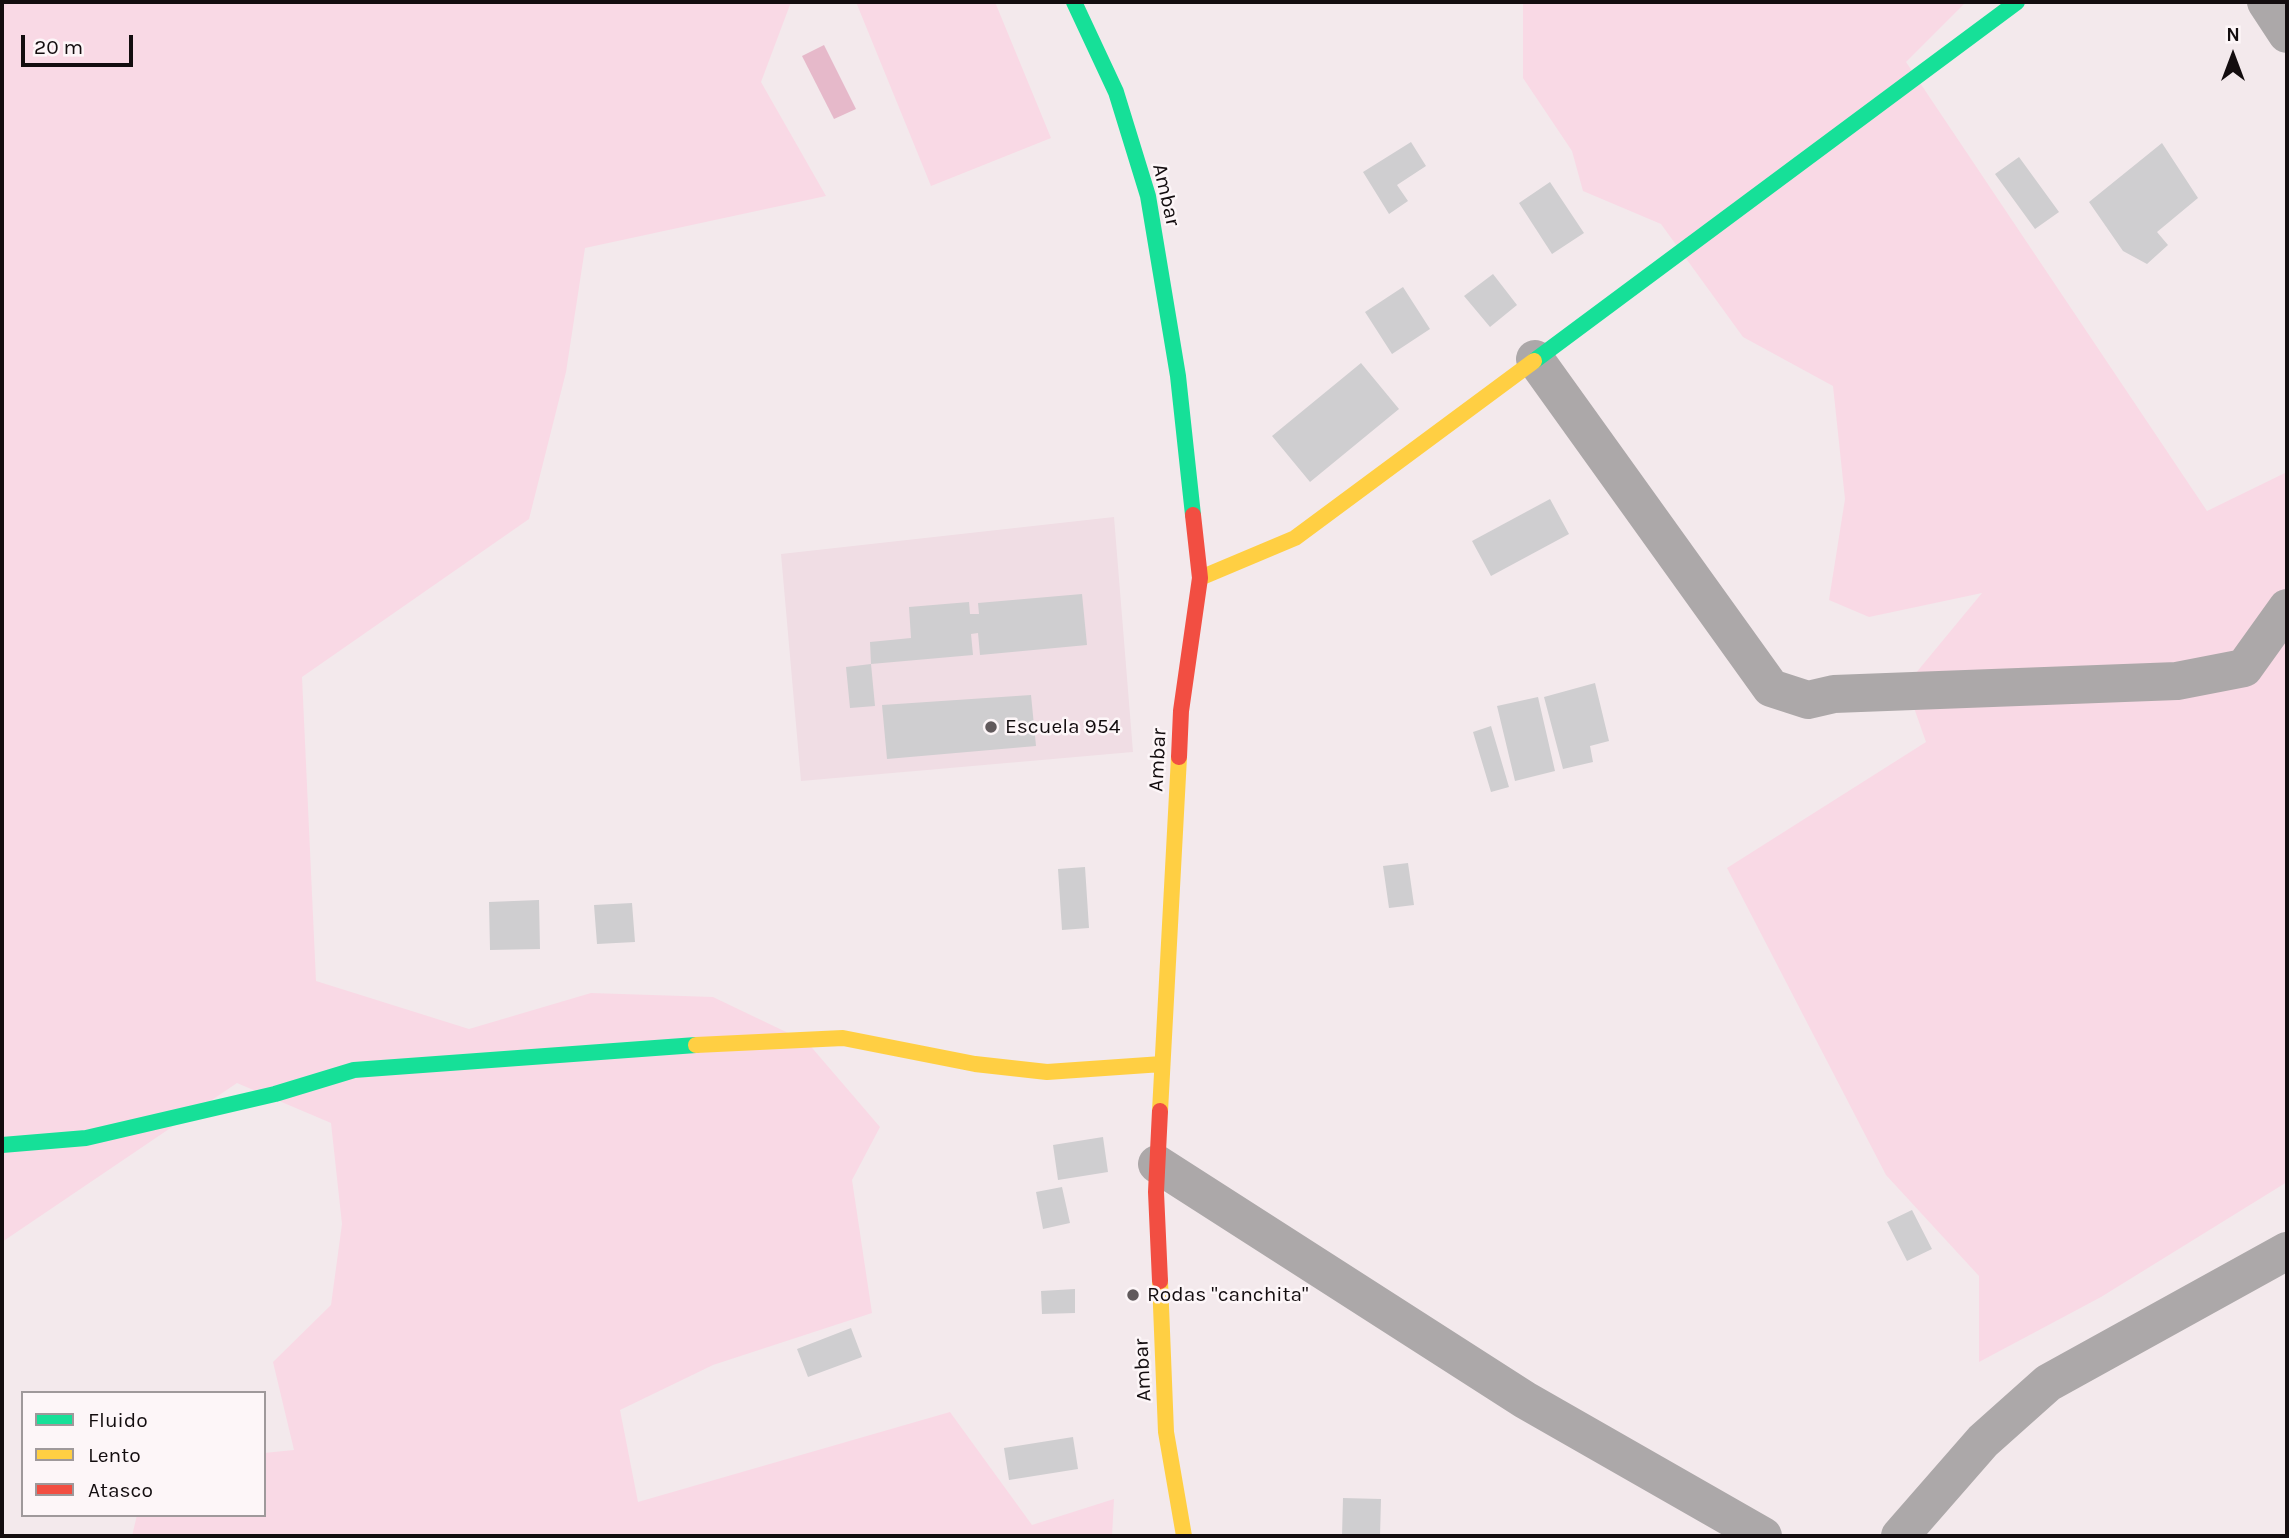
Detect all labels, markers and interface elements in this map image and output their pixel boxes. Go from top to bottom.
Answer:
scale bar [24,21,136,65]
north arrow [2198,21,2268,91]
text: N [2226,24,2240,46]
text: 20 m [34,35,83,59]
street label: Ambar [1147,161,1185,229]
place label: Escuela 954 [1005,714,1120,740]
marker: Escuela 954 [983,719,999,735]
street label: Ambar [1144,728,1172,792]
place label: Rodas "canchita" [1147,1282,1308,1308]
marker: Rodas "canchita" [1125,1287,1141,1303]
street label: Ambar [1129,1338,1157,1402]
legend [21,1391,266,1517]
text: Fluido [88,1408,148,1432]
text: Lento [88,1443,141,1467]
text: Atasco [88,1478,153,1502]

